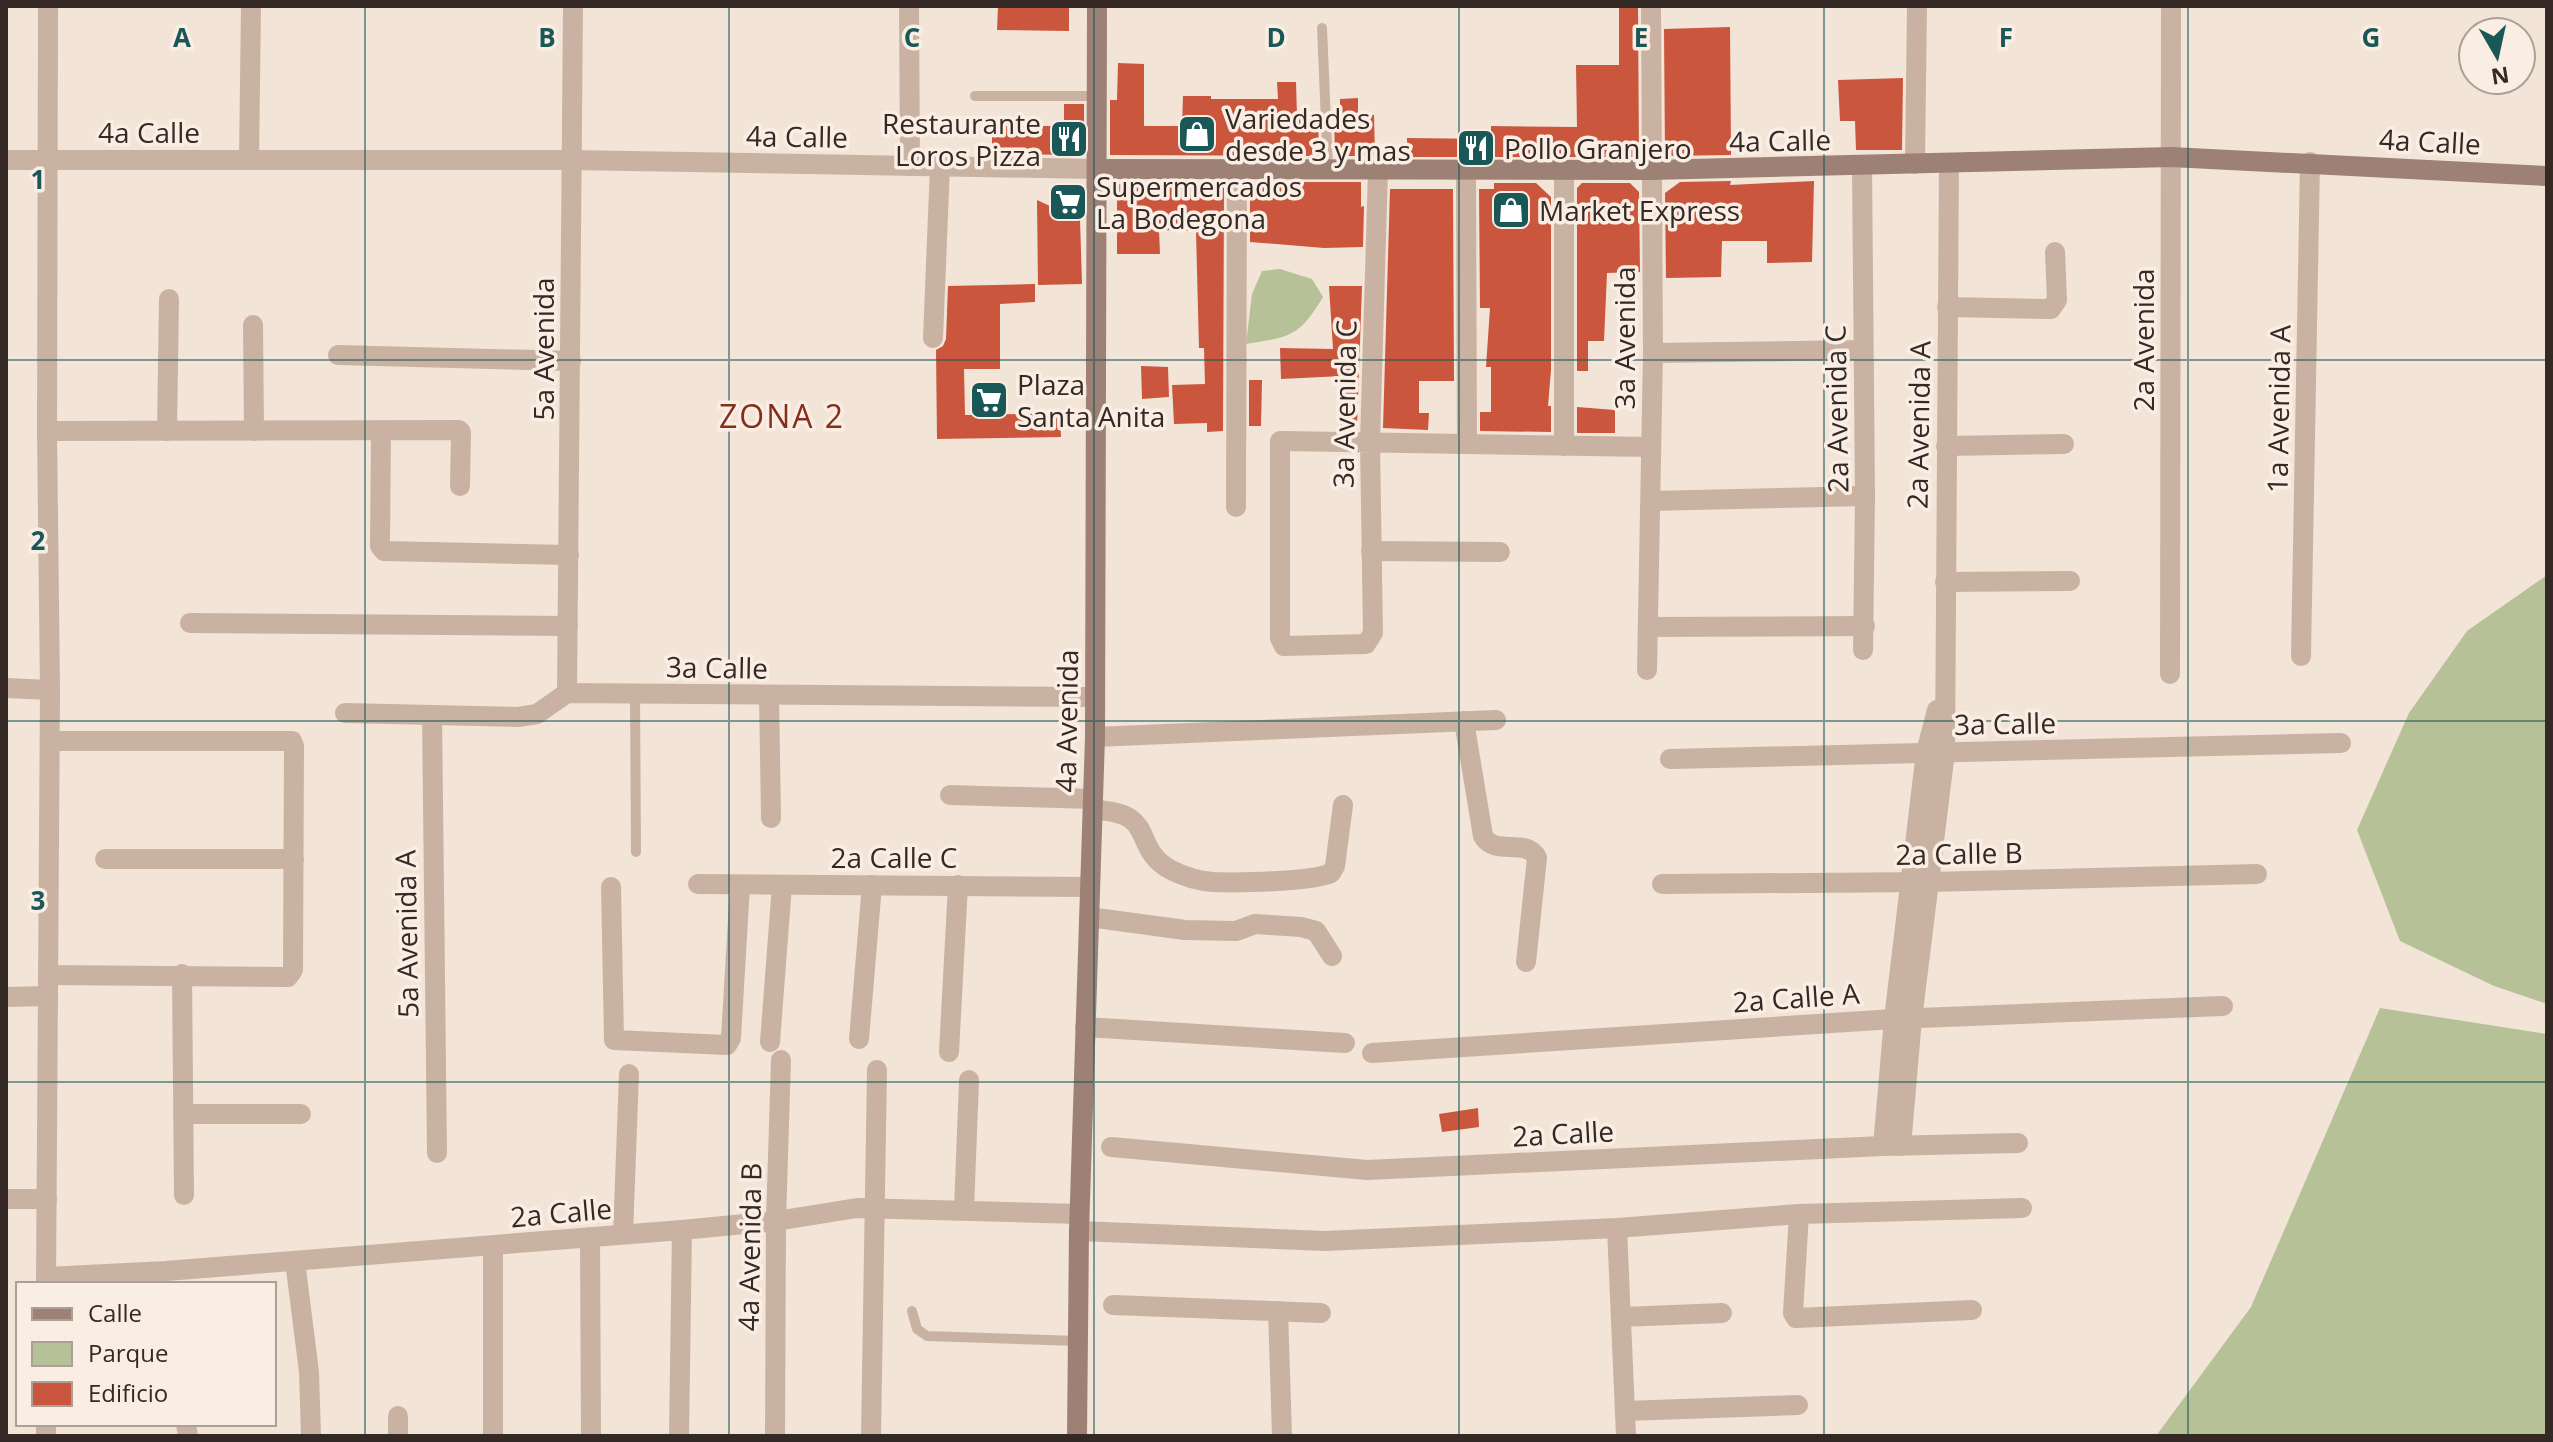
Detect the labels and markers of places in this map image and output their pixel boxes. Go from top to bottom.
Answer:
place label: Variedades desde 3 y mas [1225,99,1411,169]
place label: Restaurante Loros Pizza [882,104,1041,174]
shop icon: Variedades desde 3 y mas [1176,113,1218,155]
restaurant icon: Restaurante Loros Pizza [1048,118,1090,160]
restaurant icon: Pollo Granjero [1455,127,1497,169]
place label: Pollo Granjero [1504,129,1692,167]
place label: Supermercados La Bodegona [1096,167,1302,237]
supermarket icon: Supermercados La Bodegona [1047,181,1089,223]
shop icon: Market Express [1490,189,1532,231]
place label: Market Express [1539,191,1740,229]
place label: Plaza Santa Anita [1017,365,1165,435]
supermarket icon: Plaza Santa Anita [968,379,1010,421]

